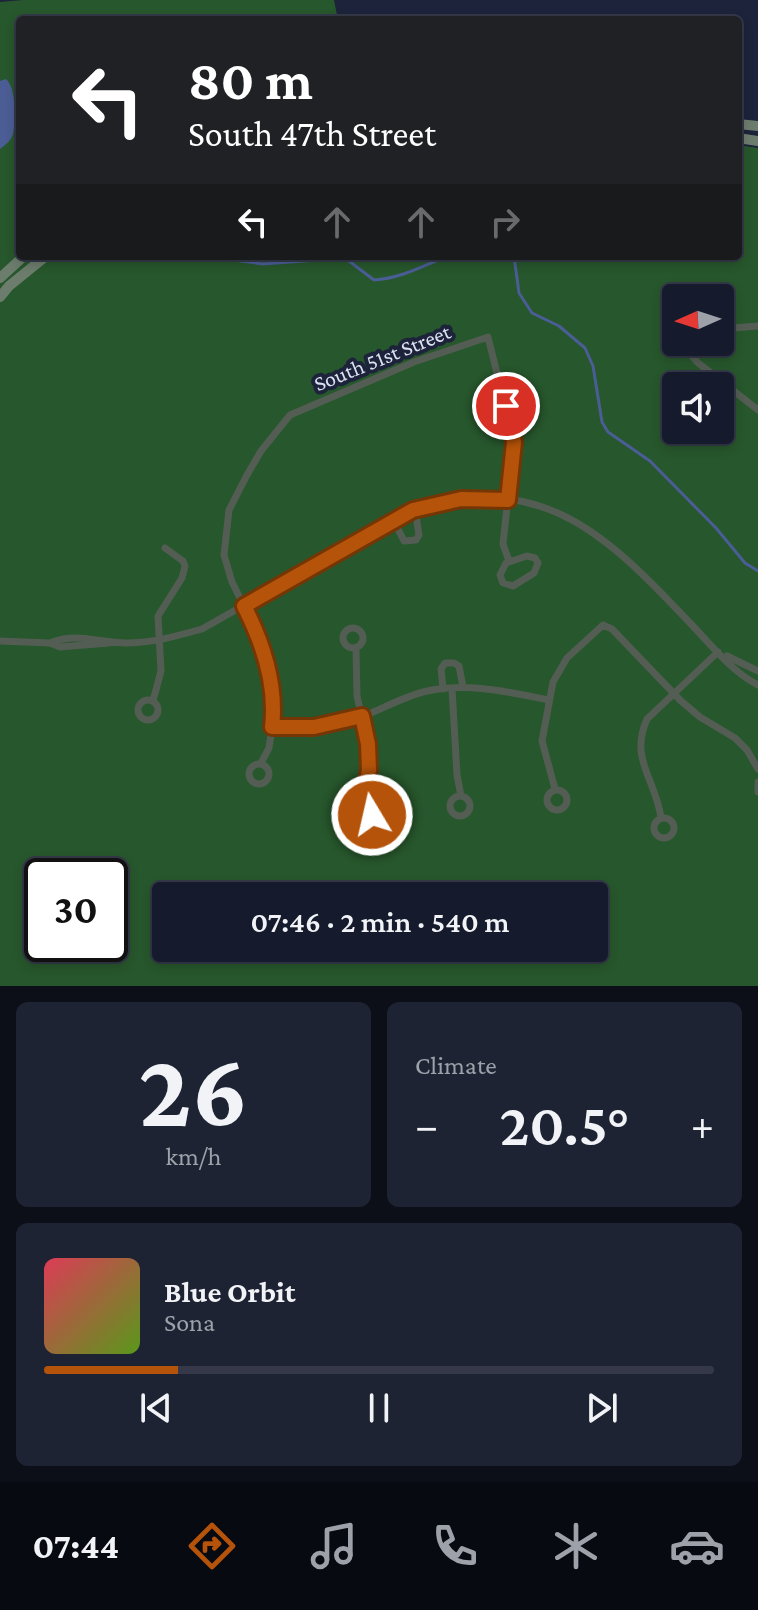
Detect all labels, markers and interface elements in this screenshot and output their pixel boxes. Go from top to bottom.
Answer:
icon: left [56,48,160,152]
text: 80 m [188,49,313,111]
text: South 47th Street [188,114,436,154]
icon: left [231,200,275,244]
icon: ahead [315,200,359,244]
icon: ahead [399,200,443,244]
icon: right [483,200,527,244]
north arrow [662,284,734,356]
map controls [662,284,734,444]
street label: South 51st Street [310,318,455,396]
pin [472,372,540,440]
button: sound [662,372,734,444]
icon: arrive [484,384,528,428]
position arrow [330,773,414,857]
speed limit sign: 30 [24,858,128,962]
text: 07:46 · 2 min · 540 m [251,905,509,938]
text: 26 [139,1032,248,1147]
text: Climate [415,1051,497,1080]
text: 20.5° [500,1091,629,1158]
text: − [415,1101,438,1149]
text: + [691,1101,714,1149]
text: km/h [165,1142,222,1171]
text: Blue Orbit [164,1275,295,1308]
text: Sona [164,1308,215,1337]
icon: previous [134,1386,178,1430]
icon: pause [357,1386,401,1430]
icon: next [580,1386,624,1430]
icon: directions [184,1518,240,1574]
icon: music [306,1518,362,1574]
icon: phone [427,1518,483,1574]
icon: climate [548,1518,604,1574]
icon: car [669,1518,725,1574]
text: 07:44 [33,1526,119,1566]

